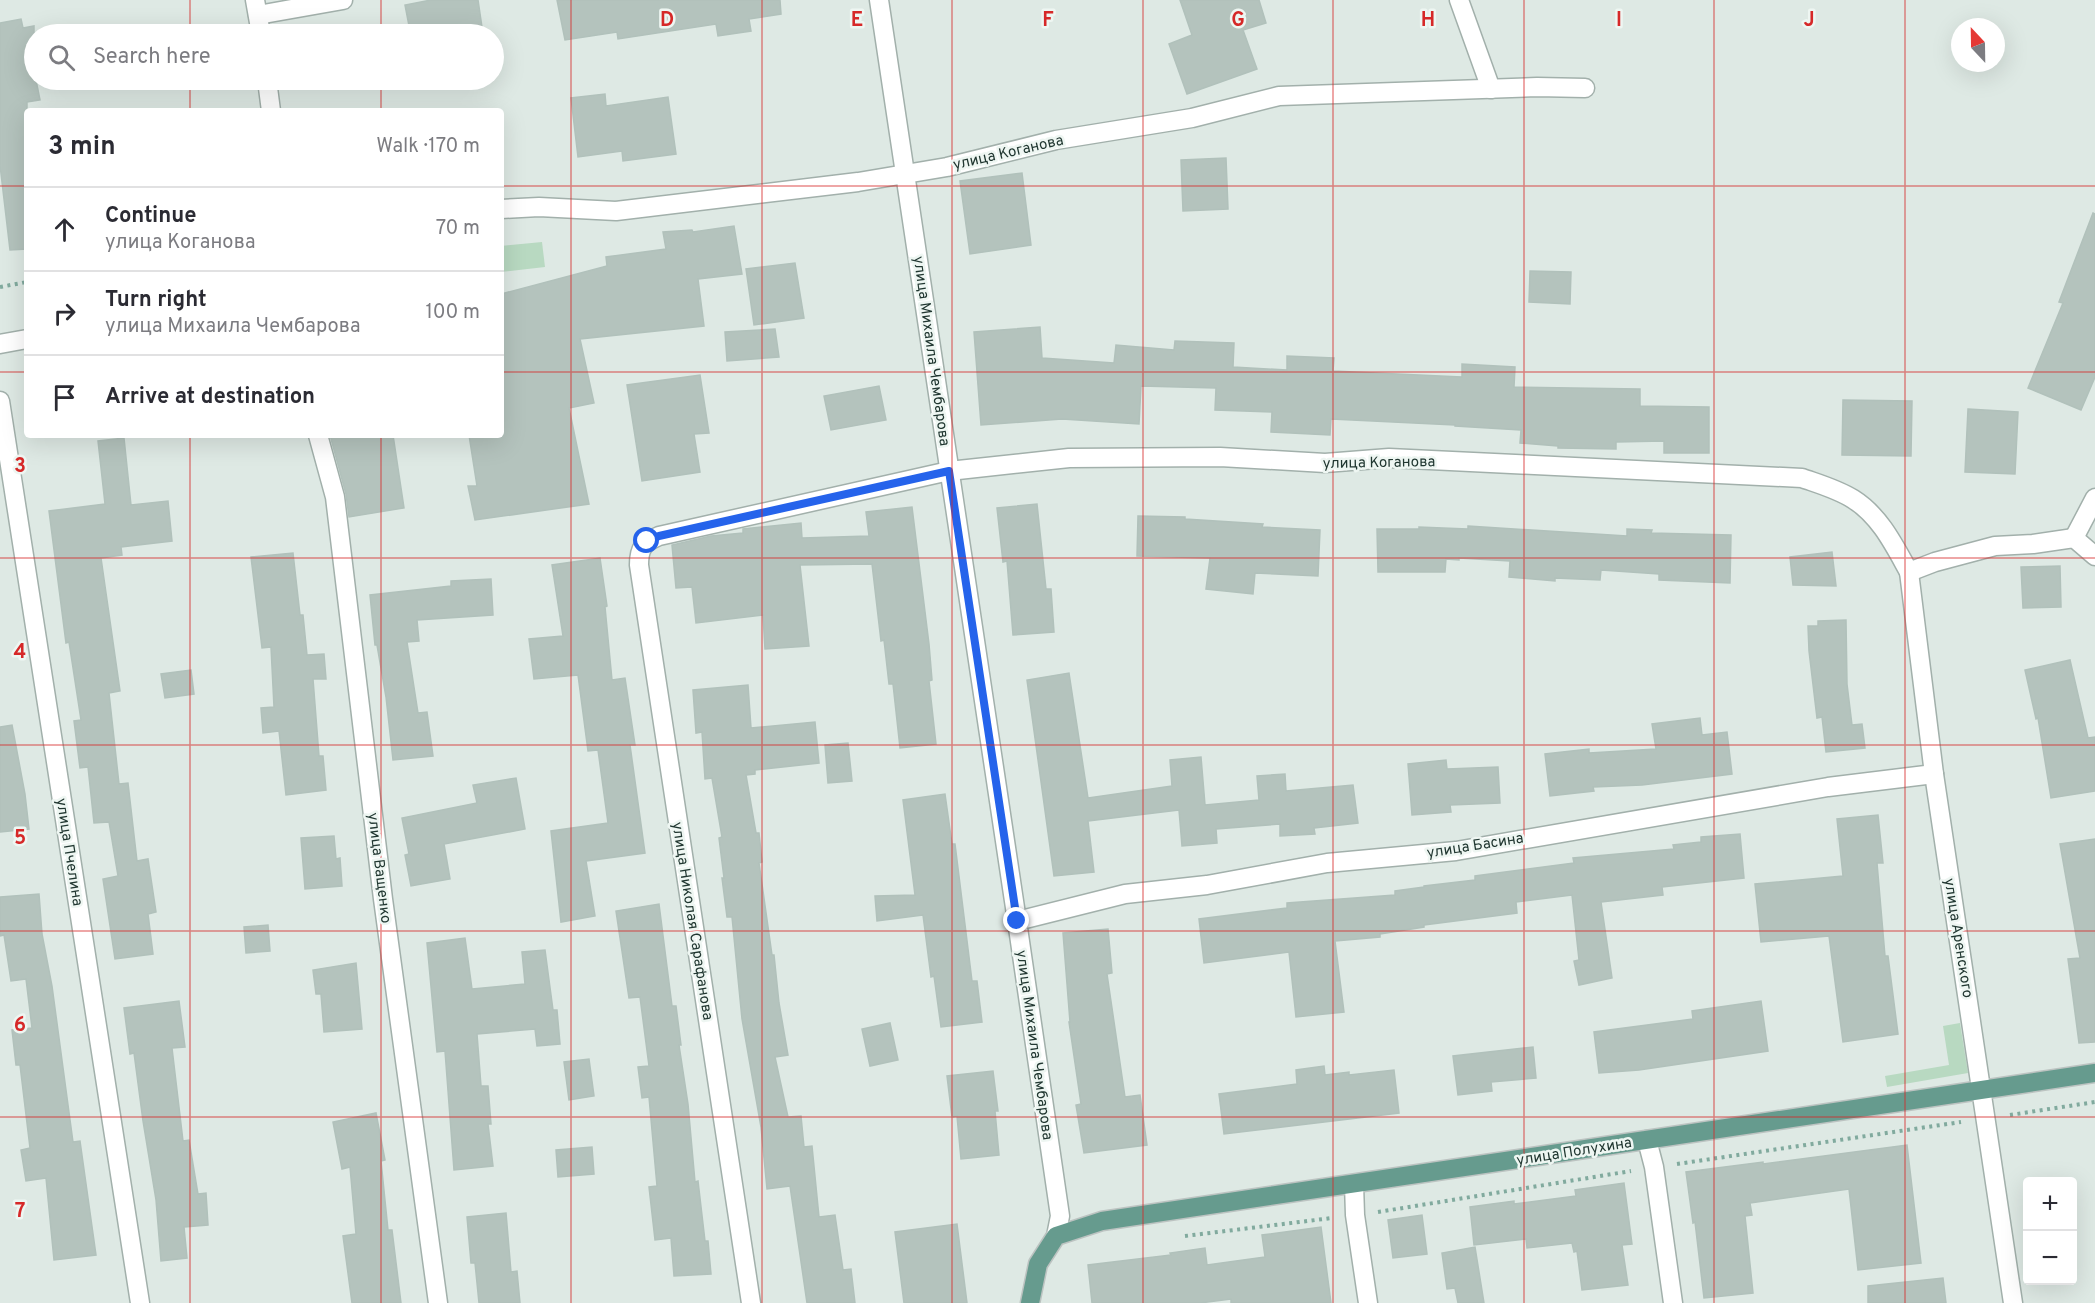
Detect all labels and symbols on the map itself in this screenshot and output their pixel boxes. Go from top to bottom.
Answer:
text: D [660,8,674,34]
text: E [851,8,863,34]
text: F [1042,8,1054,34]
text: G [1231,8,1245,34]
text: H [1421,8,1435,34]
text: I [1616,8,1622,34]
text: J [1803,8,1815,34]
north arrow [1951,18,2005,72]
street label: улица Коганова [951,132,1065,175]
street label: улица Михаила Чембарова [908,255,953,447]
street label: улица Коганова [1322,453,1436,474]
text: 3 [14,454,26,480]
route start [633,527,659,553]
text: 4 [14,640,26,666]
street label: улица Пчелина [51,797,86,908]
street label: улица Ващенко [362,812,395,925]
street label: улица Николая Сарафанова [666,821,717,1022]
text: 5 [14,826,26,852]
street label: улица Басина [1425,829,1525,864]
street label: улица Аренского [1939,877,1976,1000]
route end [1003,907,1029,933]
street label: улица Михаила Чембарова [1011,949,1056,1141]
text: 6 [14,1013,26,1039]
street label: улица Полухина [1515,1134,1633,1171]
text: 7 [15,1199,25,1225]

